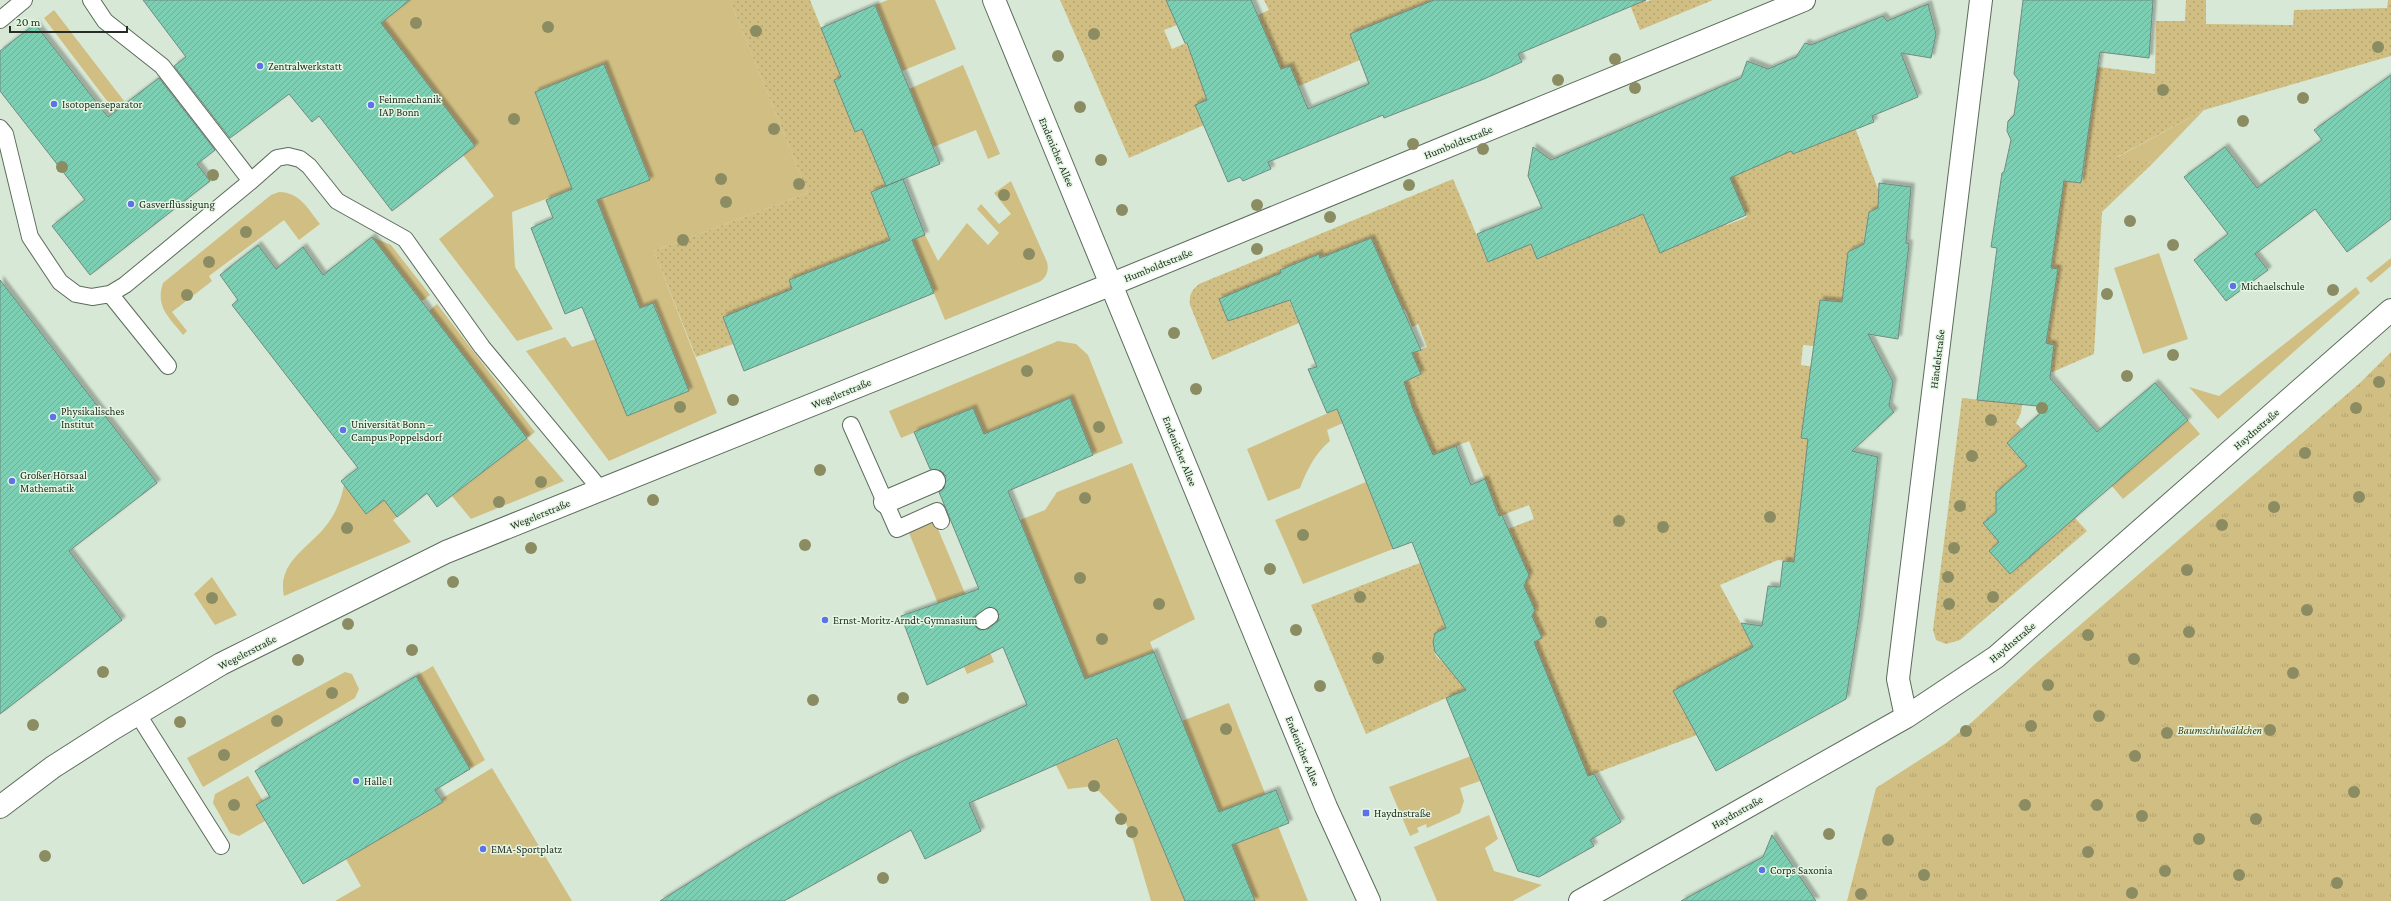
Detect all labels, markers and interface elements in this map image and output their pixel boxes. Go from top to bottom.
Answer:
scale bar [10,8,127,34]
text: 20 m [16,15,41,29]
place label: Zentralwerkstatt [268,60,342,72]
marker: Zentralwerkstatt [255,61,265,71]
place label: Feinmechanik IAP Bonn [379,93,442,118]
place label: Isotopenseparator [62,98,142,111]
marker: Isotopenseparator [49,99,59,109]
marker: Feinmechanik IAP Bonn [366,100,376,110]
street label: Endenicher Allee [1037,115,1077,189]
street label: Humboldtstraße [1422,123,1494,161]
place label: Gasverflüssigung [139,198,215,211]
marker: Gasverflüssigung [126,199,136,209]
street label: Humboldtstraße [1122,246,1194,284]
place label: Michaelschule [2241,280,2305,292]
marker: Michaelschule [2228,281,2238,291]
street label: Händelstraße [1927,329,1947,389]
street label: Wegelerstraße [809,375,873,411]
place label: Physikalisches Institut [61,405,125,430]
street label: Haydnstraße [2231,406,2282,453]
marker: Physikalisches Institut [48,412,58,422]
street label: Endenicher Allee [1161,414,1200,488]
place label: Universität Bonn – Campus Poppelsdorf [351,418,443,444]
marker: Universität Bonn – Campus Poppelsdorf [338,425,348,435]
place label: Großer Hörsaal Mathematik [20,469,87,494]
marker: Großer Hörsaal Mathematik [7,476,17,486]
street label: Wegelerstraße [508,496,572,532]
place label: Ernst-Moritz-Arndt-Gymnasium [833,614,978,627]
marker: Ernst-Moritz-Arndt-Gymnasium [820,615,830,625]
street label: Haydnstraße [1986,619,2038,666]
street label: Wegelerstraße [216,632,279,673]
street label: Endenicher Allee [1284,714,1323,788]
park label: Baumschulwäldchen [2178,724,2263,736]
place label: Halle I [364,775,392,787]
marker: Halle I [351,776,361,786]
street label: Haydnstraße [1709,793,1765,832]
place label: Haydnstraße [1374,807,1431,820]
marker: Haydnstraße [1361,808,1371,818]
place label: EMA-Sportplatz [491,843,563,856]
marker: EMA-Sportplatz [478,844,488,854]
place label: Corps Saxonia [1770,864,1833,877]
marker: Corps Saxonia [1757,865,1767,875]

